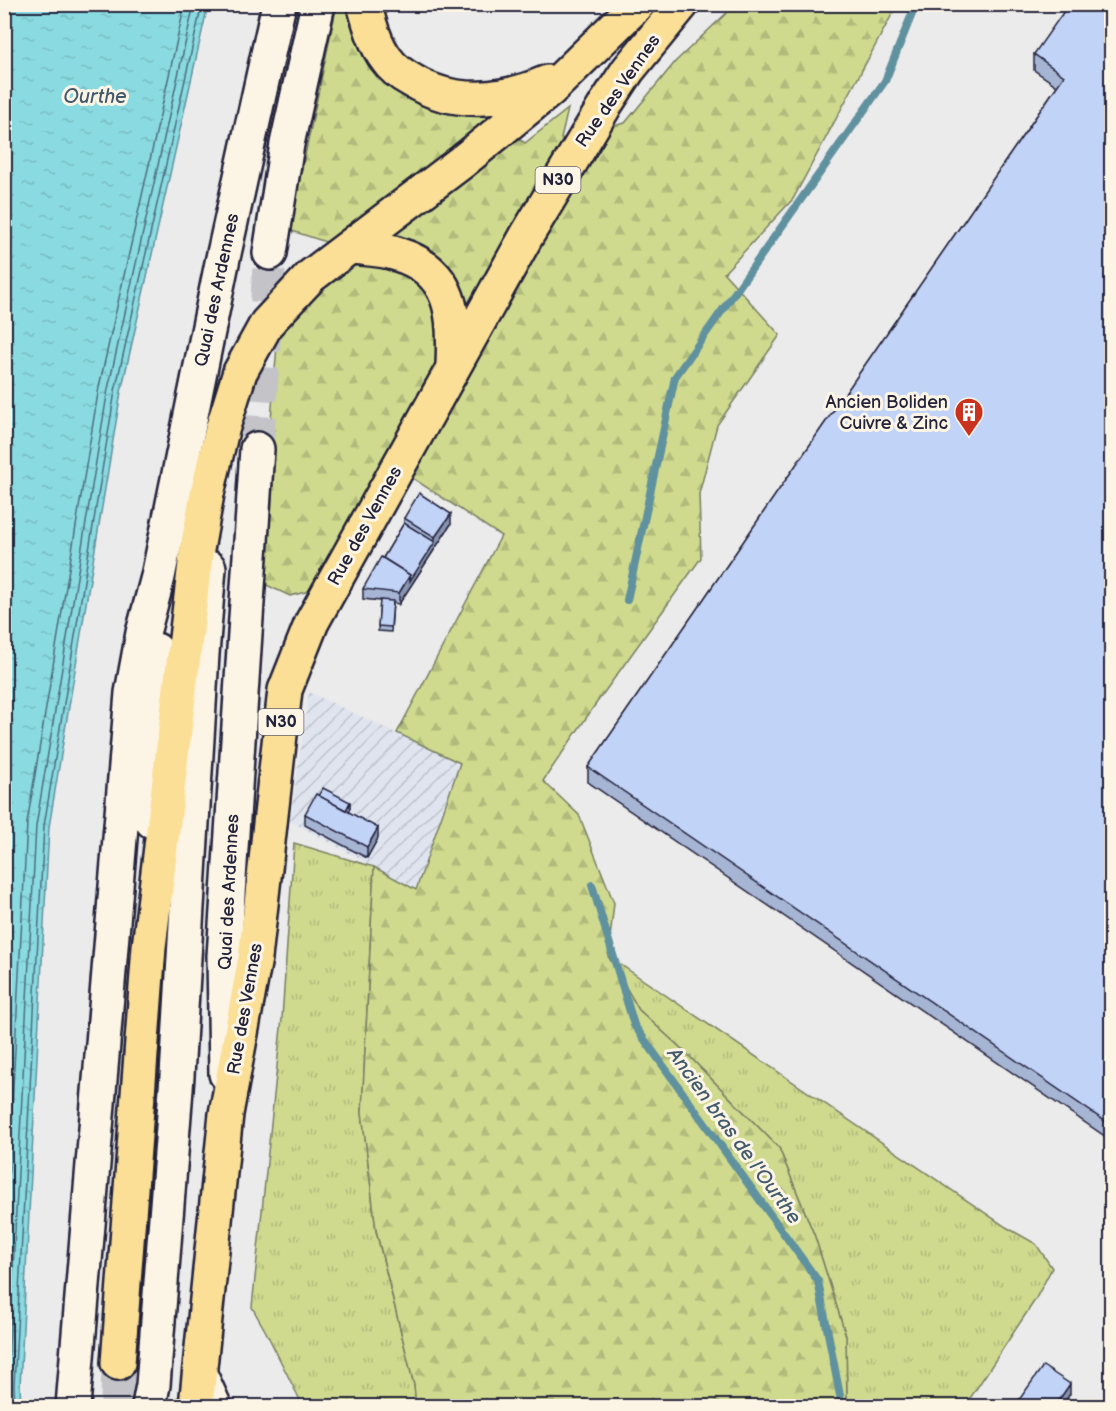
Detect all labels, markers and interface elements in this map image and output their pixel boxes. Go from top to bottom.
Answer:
street label: Rue des Vennes [571,30,665,151]
water label: Ourthe [63,85,127,109]
road number: N30 [536,167,580,193]
street label: Quai des Ardennes [191,211,244,369]
place label: Ancien Boliden Cuivre & Zinc [825,392,948,434]
building icon: Ancien Boliden Cuivre & Zinc [953,396,985,438]
street label: Rue des Vennes [324,463,406,589]
road number: N30 [258,709,304,735]
street label: Quai des Ardennes [214,813,244,970]
street label: Rue des Vennes [223,942,267,1076]
water label: Ancien bras de l'Ourthe [661,1042,806,1229]

